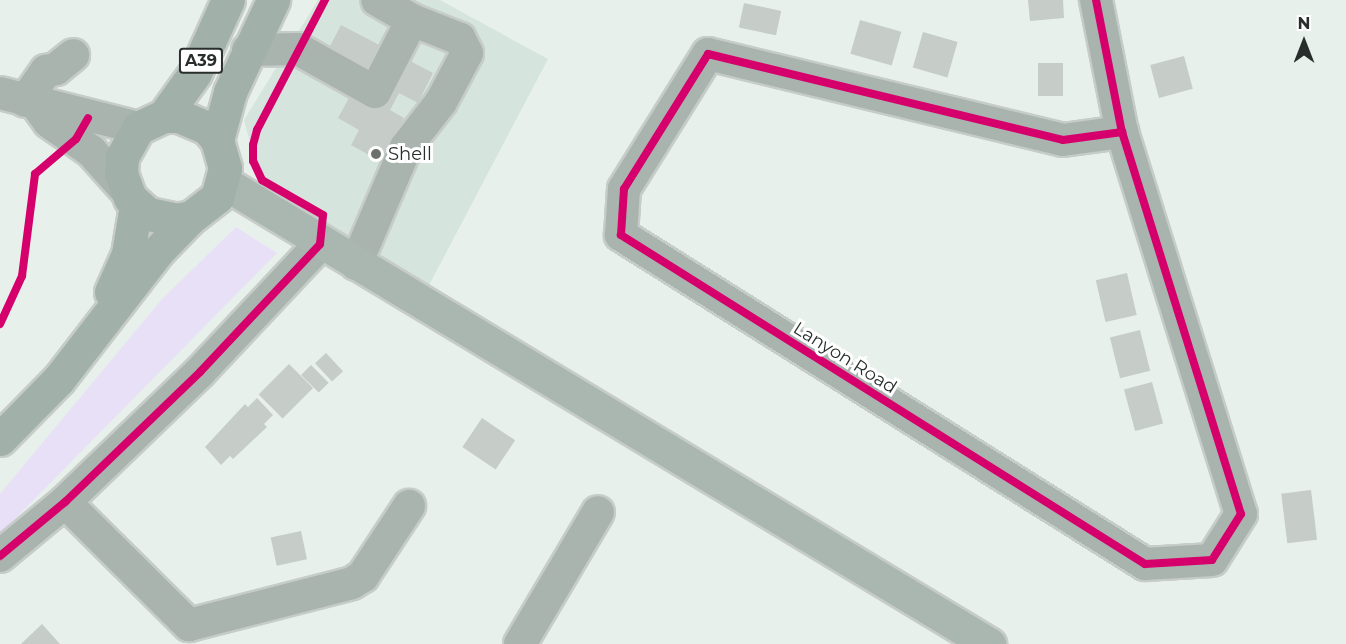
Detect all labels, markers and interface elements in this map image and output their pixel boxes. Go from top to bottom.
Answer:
north arrow [1274,12,1334,72]
text: N [1298,14,1310,33]
road number: A39 [178,48,224,74]
place label: Shell [388,143,432,165]
marker: Shell [369,147,383,161]
street label: Lanyon Road [789,318,901,398]

